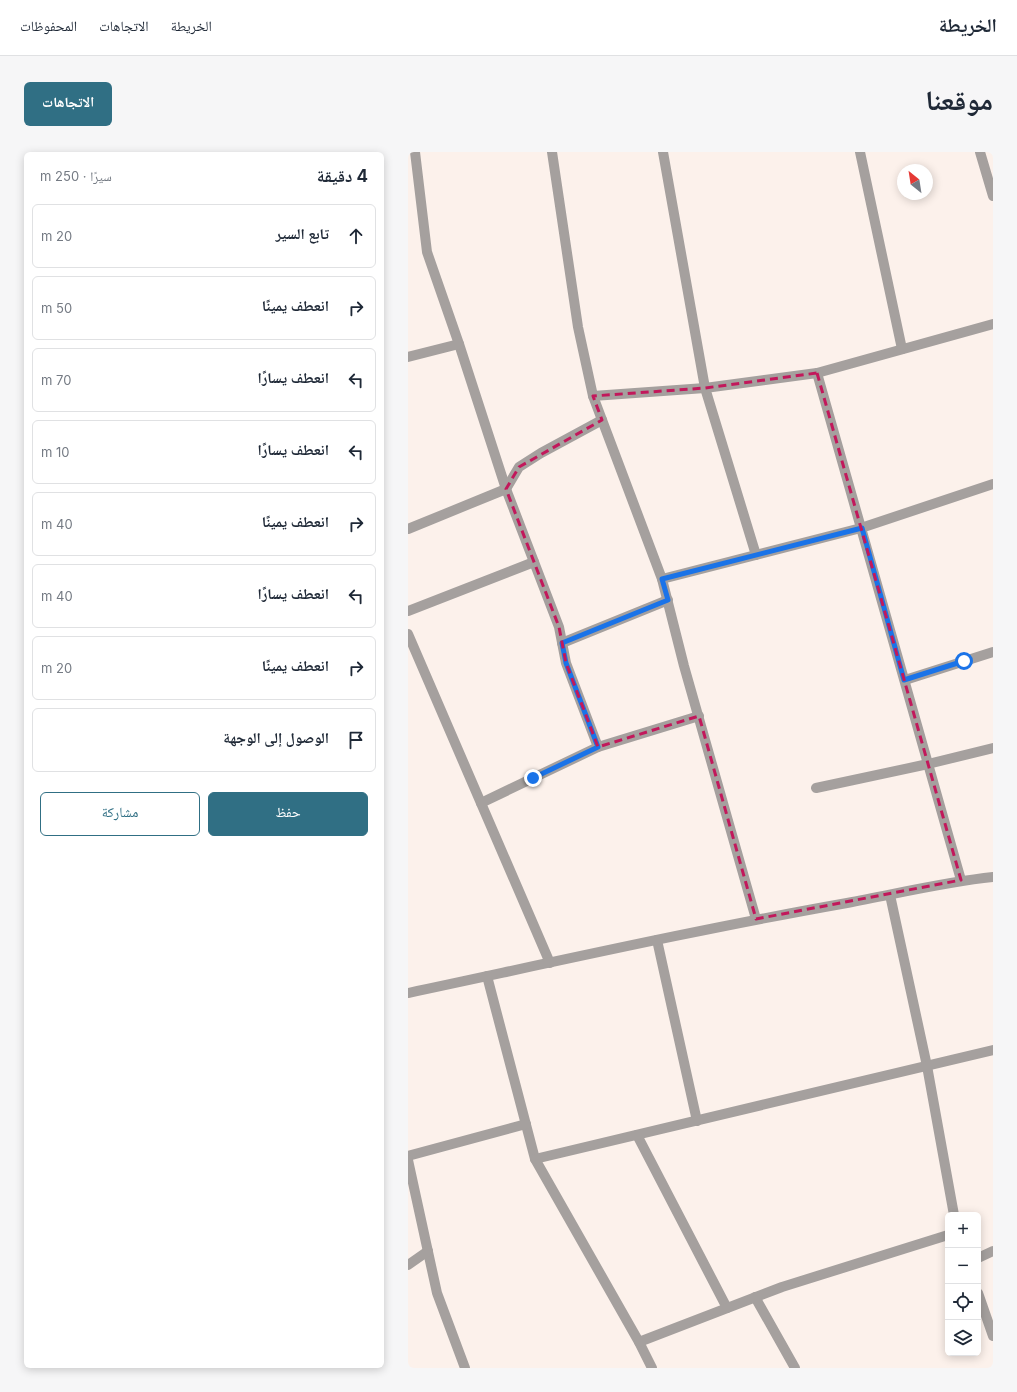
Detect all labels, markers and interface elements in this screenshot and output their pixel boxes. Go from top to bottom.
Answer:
text: الخريطة [939,14,997,37]
text: المحفوظات [20,17,77,34]
text: الاتجاهات [99,17,149,34]
text: الخريطة [171,17,212,34]
button: الاتجاهات [24,82,112,126]
text: موقعنا [925,83,993,117]
north arrow [897,164,933,200]
text: 4 دقيقة [317,166,368,186]
text: سيرًا · 250 m [40,168,112,184]
text: تابع السير [275,224,329,243]
icon: ahead [345,225,367,247]
text: 20 m [41,228,72,244]
text: انعطف يمينًا [262,296,329,315]
icon: right [345,297,367,319]
text: 50 m [41,300,72,316]
text: انعطف يسارًا [257,368,329,387]
icon: left [345,369,367,391]
text: 70 m [41,372,71,388]
text: انعطف يسارًا [257,440,329,459]
icon: left [345,441,367,463]
text: 10 m [41,444,70,460]
text: انعطف يمينًا [262,512,329,531]
icon: right [345,513,367,535]
text: 40 m [41,516,73,532]
text: انعطف يسارًا [257,584,329,603]
icon: left [345,585,367,607]
text: 40 m [41,588,73,604]
route start [955,652,973,670]
text: انعطف يمينًا [262,656,329,675]
icon: right [345,657,367,679]
text: 20 m [41,660,72,676]
text: الوصول إلى الوجهة [223,728,329,747]
icon: arrive [345,729,367,751]
route end [524,769,542,787]
button: مشاركة [40,792,200,836]
button: حفظ [208,792,368,836]
map controls [945,1212,981,1356]
button: + [945,1212,981,1248]
button: − [945,1248,981,1284]
button: locate [945,1284,981,1320]
button: layers [945,1320,981,1356]

